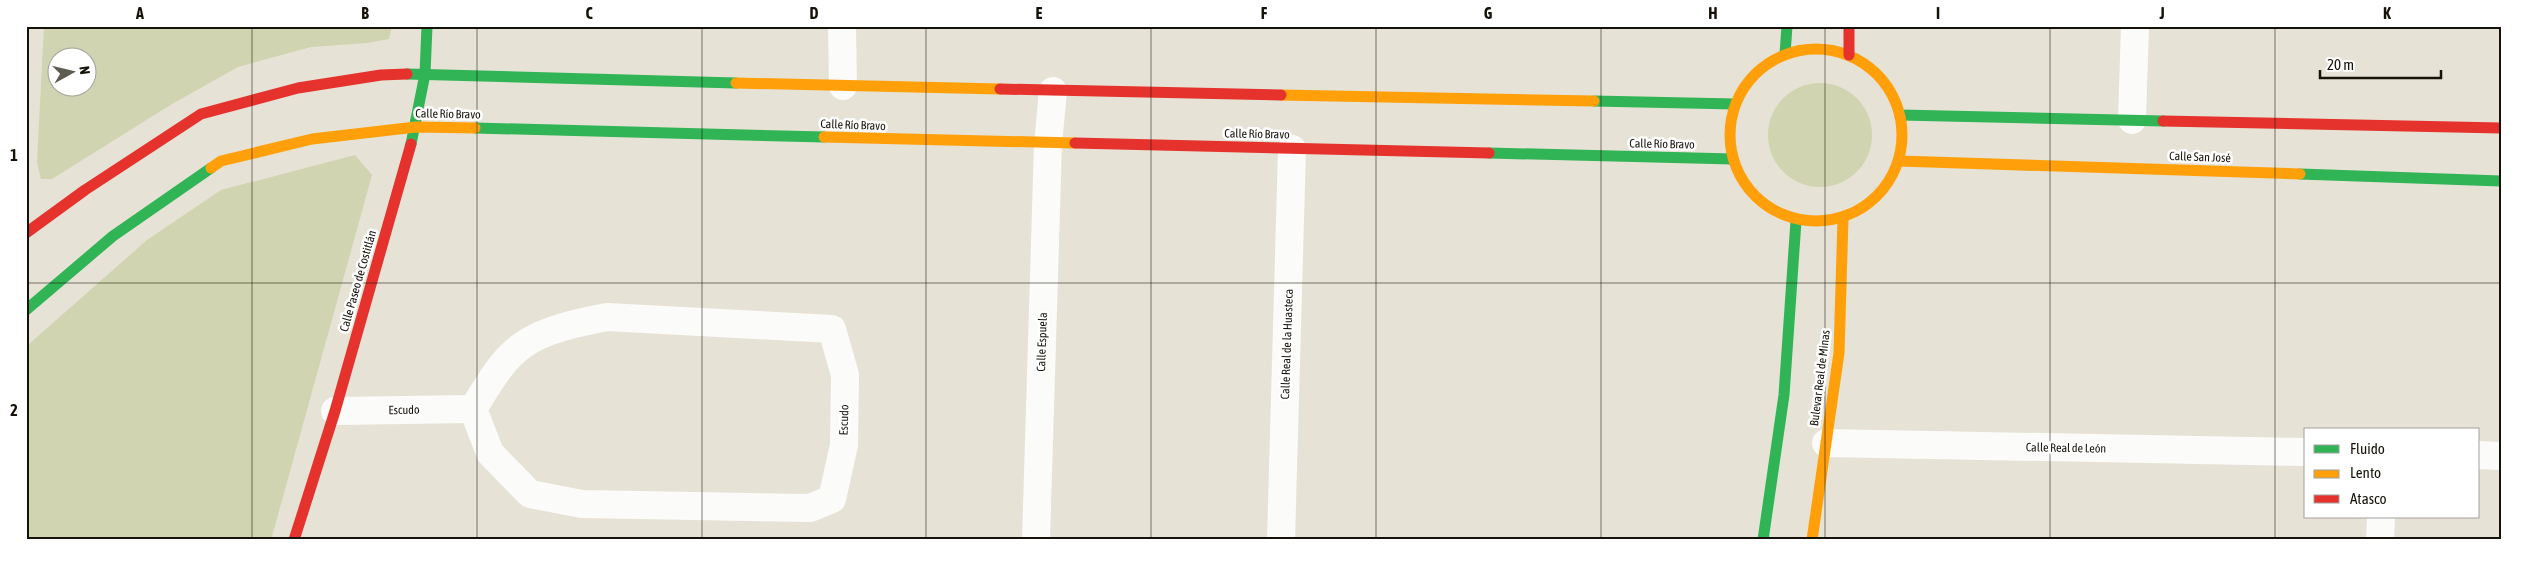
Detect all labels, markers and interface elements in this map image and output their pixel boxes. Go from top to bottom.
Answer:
text: A [135,4,144,22]
text: B [361,4,369,22]
text: C [585,4,593,22]
text: D [810,4,819,22]
text: E [1036,4,1043,22]
text: F [1261,4,1268,22]
text: G [1484,4,1493,22]
text: H [1708,4,1718,22]
text: I [1936,4,1940,22]
text: J [2158,4,2165,22]
text: K [2383,4,2391,22]
north arrow [48,48,98,98]
scale bar [2320,48,2441,80]
text: 20 m [2327,56,2354,73]
text: N [76,65,93,75]
street label: Calle Río Bravo [415,106,481,122]
street label: Calle Río Bravo [820,117,886,133]
street label: Calle Río Bravo [1224,126,1290,142]
street label: Calle Río Bravo [1629,136,1695,152]
text: 1 [10,146,18,164]
street label: Calle San José [2169,149,2231,165]
street label: Calle Paseo de Costitlán [337,229,379,333]
street label: Calle Real de la Huasteca [1278,288,1296,400]
street label: Calle Espuela [1034,312,1050,372]
street label: Bulevar Real de Minas [1807,329,1833,427]
text: 2 [10,401,18,419]
street label: Escudo [388,403,420,417]
street label: Escudo [836,404,852,436]
legend [2304,428,2480,518]
street label: Calle Real de León [2026,440,2106,456]
text: Fluido [2350,440,2385,457]
text: Lento [2350,464,2381,481]
text: Atasco [2350,490,2387,507]

